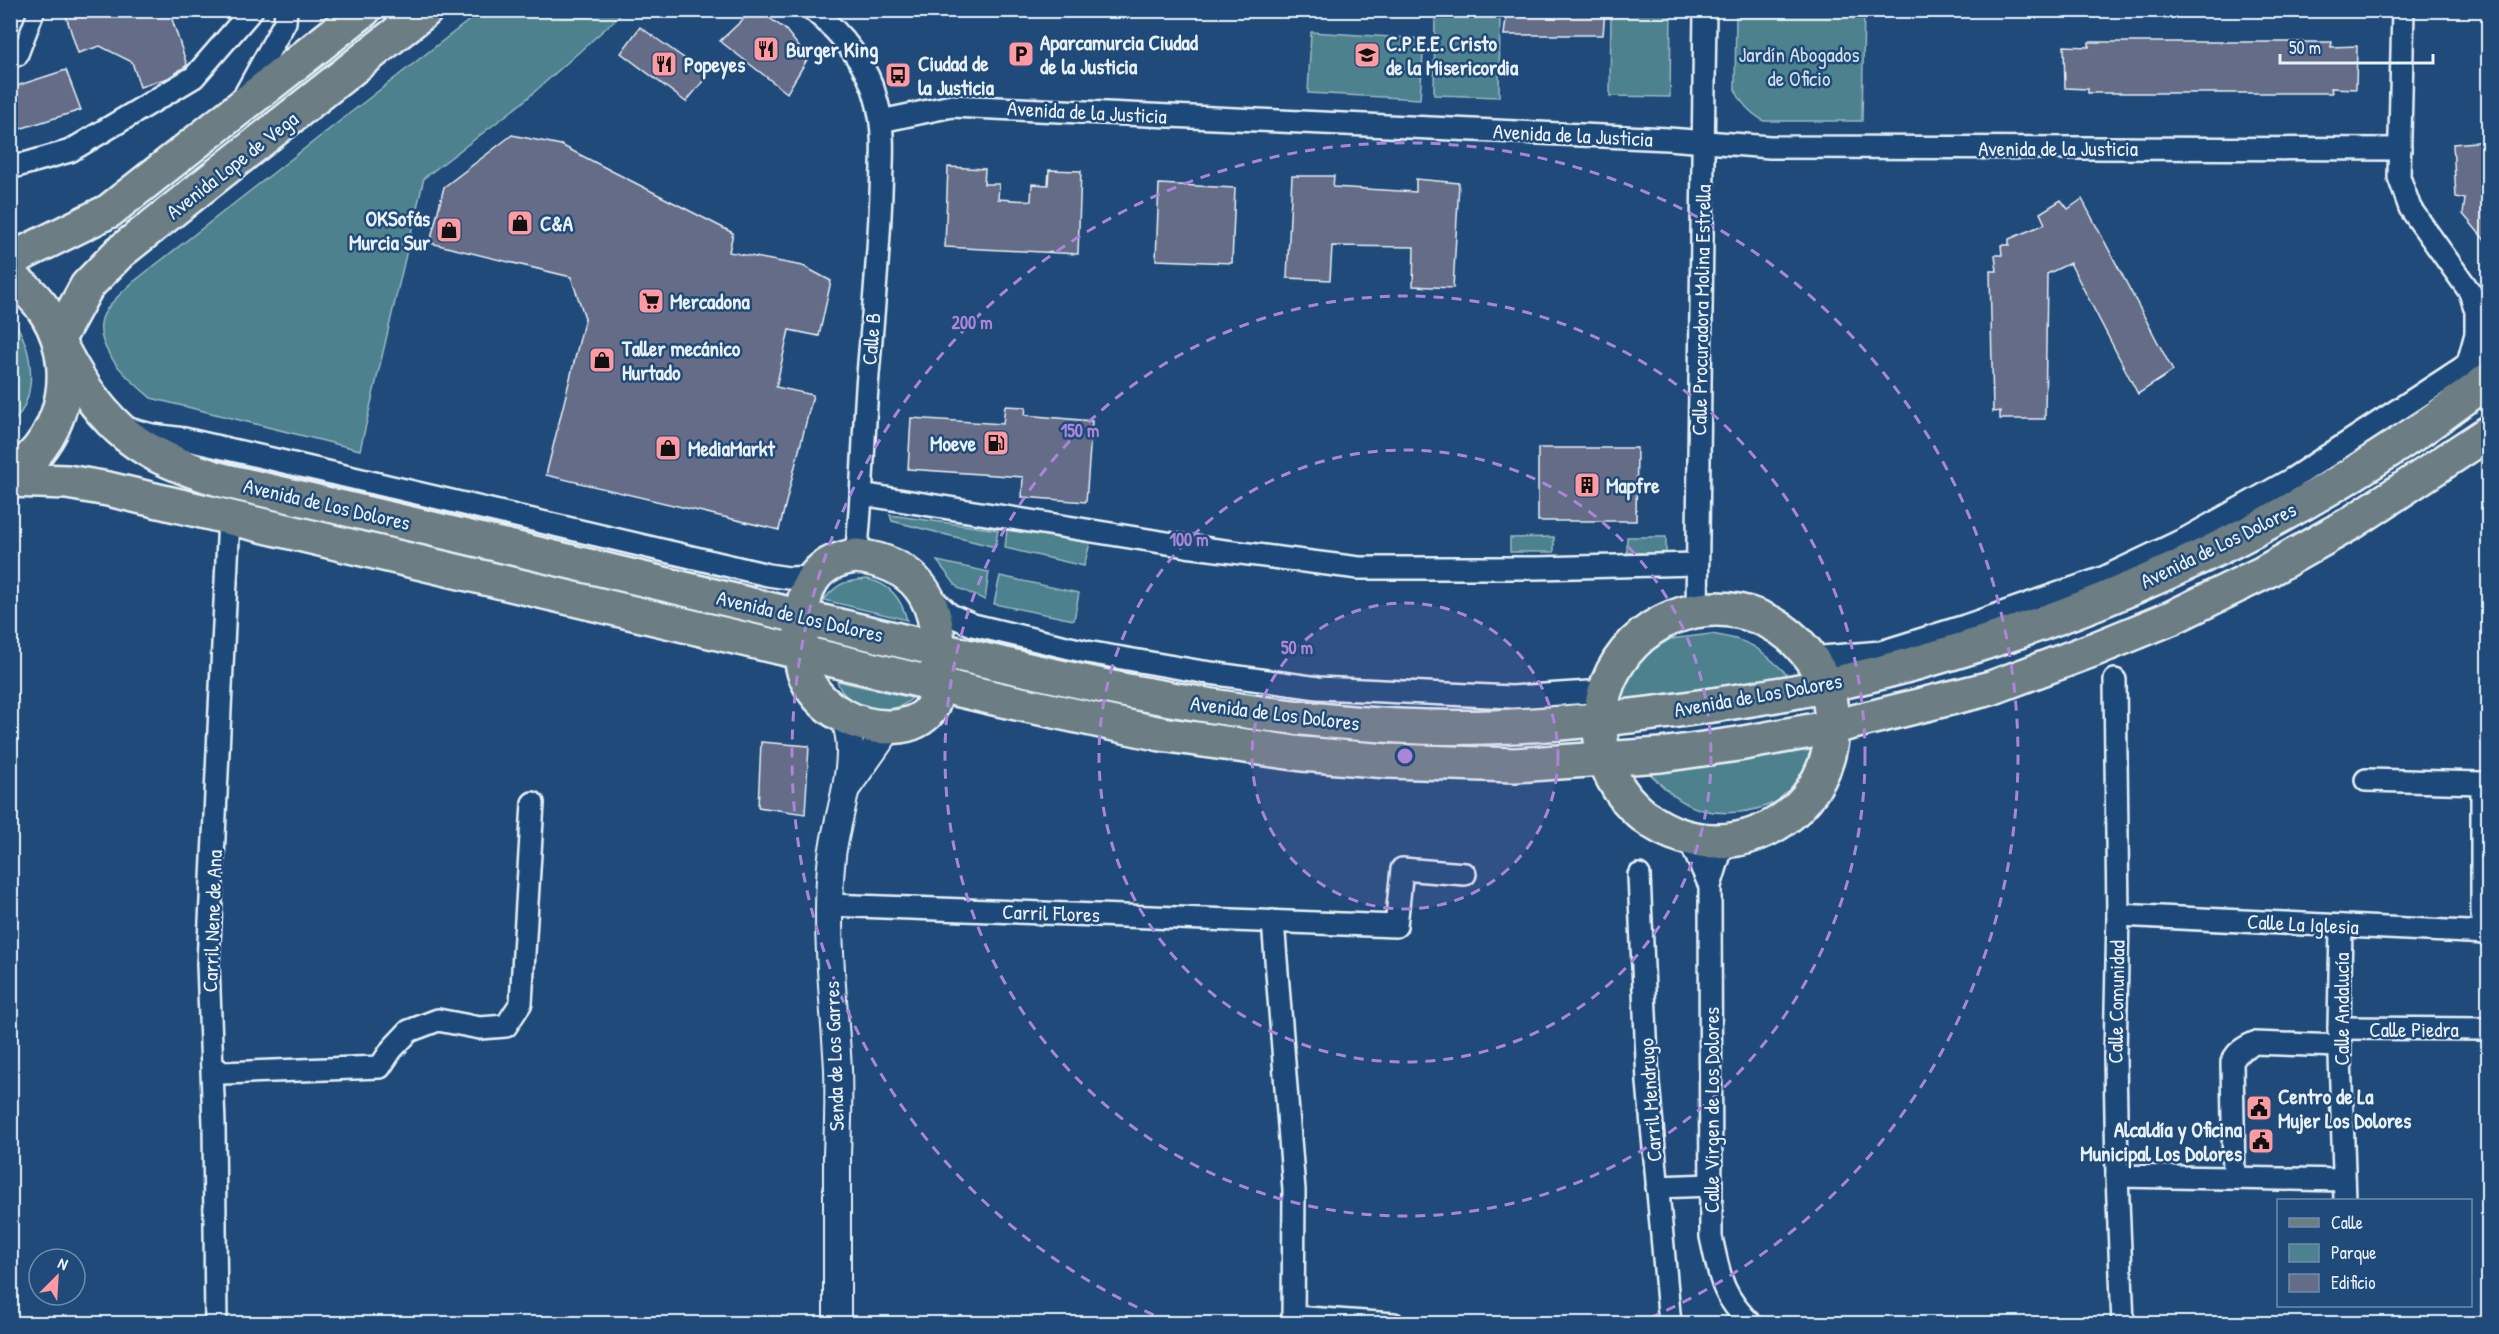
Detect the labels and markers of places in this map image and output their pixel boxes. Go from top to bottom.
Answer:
place label: Aparcamurcia Ciudad de la Justicia [1040,28,1199,81]
place label: C.P.E.E. Cristo de la Misericordia [1386,29,1519,82]
restaurant icon: Burger King [751,34,781,64]
place label: Burger King [786,35,878,65]
parking icon: Aparcamurcia Ciudad de la Justicia [1006,39,1036,69]
school or university icon: C.P.E.E. Cristo de la Misericordia [1352,40,1382,70]
restaurant icon: Popeyes [649,49,679,79]
place label: Ciudad de la Justicia [918,49,995,102]
place label: Popeyes [684,50,745,80]
bus stop icon: Ciudad de la Justicia [883,60,913,90]
place label: OKSofás Murcia Sur [349,204,431,257]
shop icon: C&A [505,208,535,238]
place label: C&A [540,209,574,238]
shop icon: OKSofás Murcia Sur [434,215,464,245]
supermarket icon: Mercadona [636,286,666,316]
place label: Mercadona [670,287,750,316]
place label: Taller mecánico Hurtado [621,334,741,387]
shop icon: Taller mecánico Hurtado [587,345,617,375]
fuel station icon: Moeve [981,428,1011,458]
place label: Moeve [930,429,977,458]
shop icon: MediaMarkt [653,433,683,463]
place label: MediaMarkt [688,434,776,463]
building icon: Mapfre [1572,470,1602,500]
place label: Mapfre [1606,471,1660,501]
centre of rings [1395,746,1415,766]
place label: Centro de La Mujer Los Dolores [2278,1082,2411,1135]
public building icon: Centro de La Mujer Los Dolores [2244,1093,2274,1123]
place label: Alcaldía y Oficina Municipal Los Dolores [2080,1115,2243,1169]
public building icon: Alcaldía y Oficina Municipal Los Dolores [2246,1126,2276,1156]

